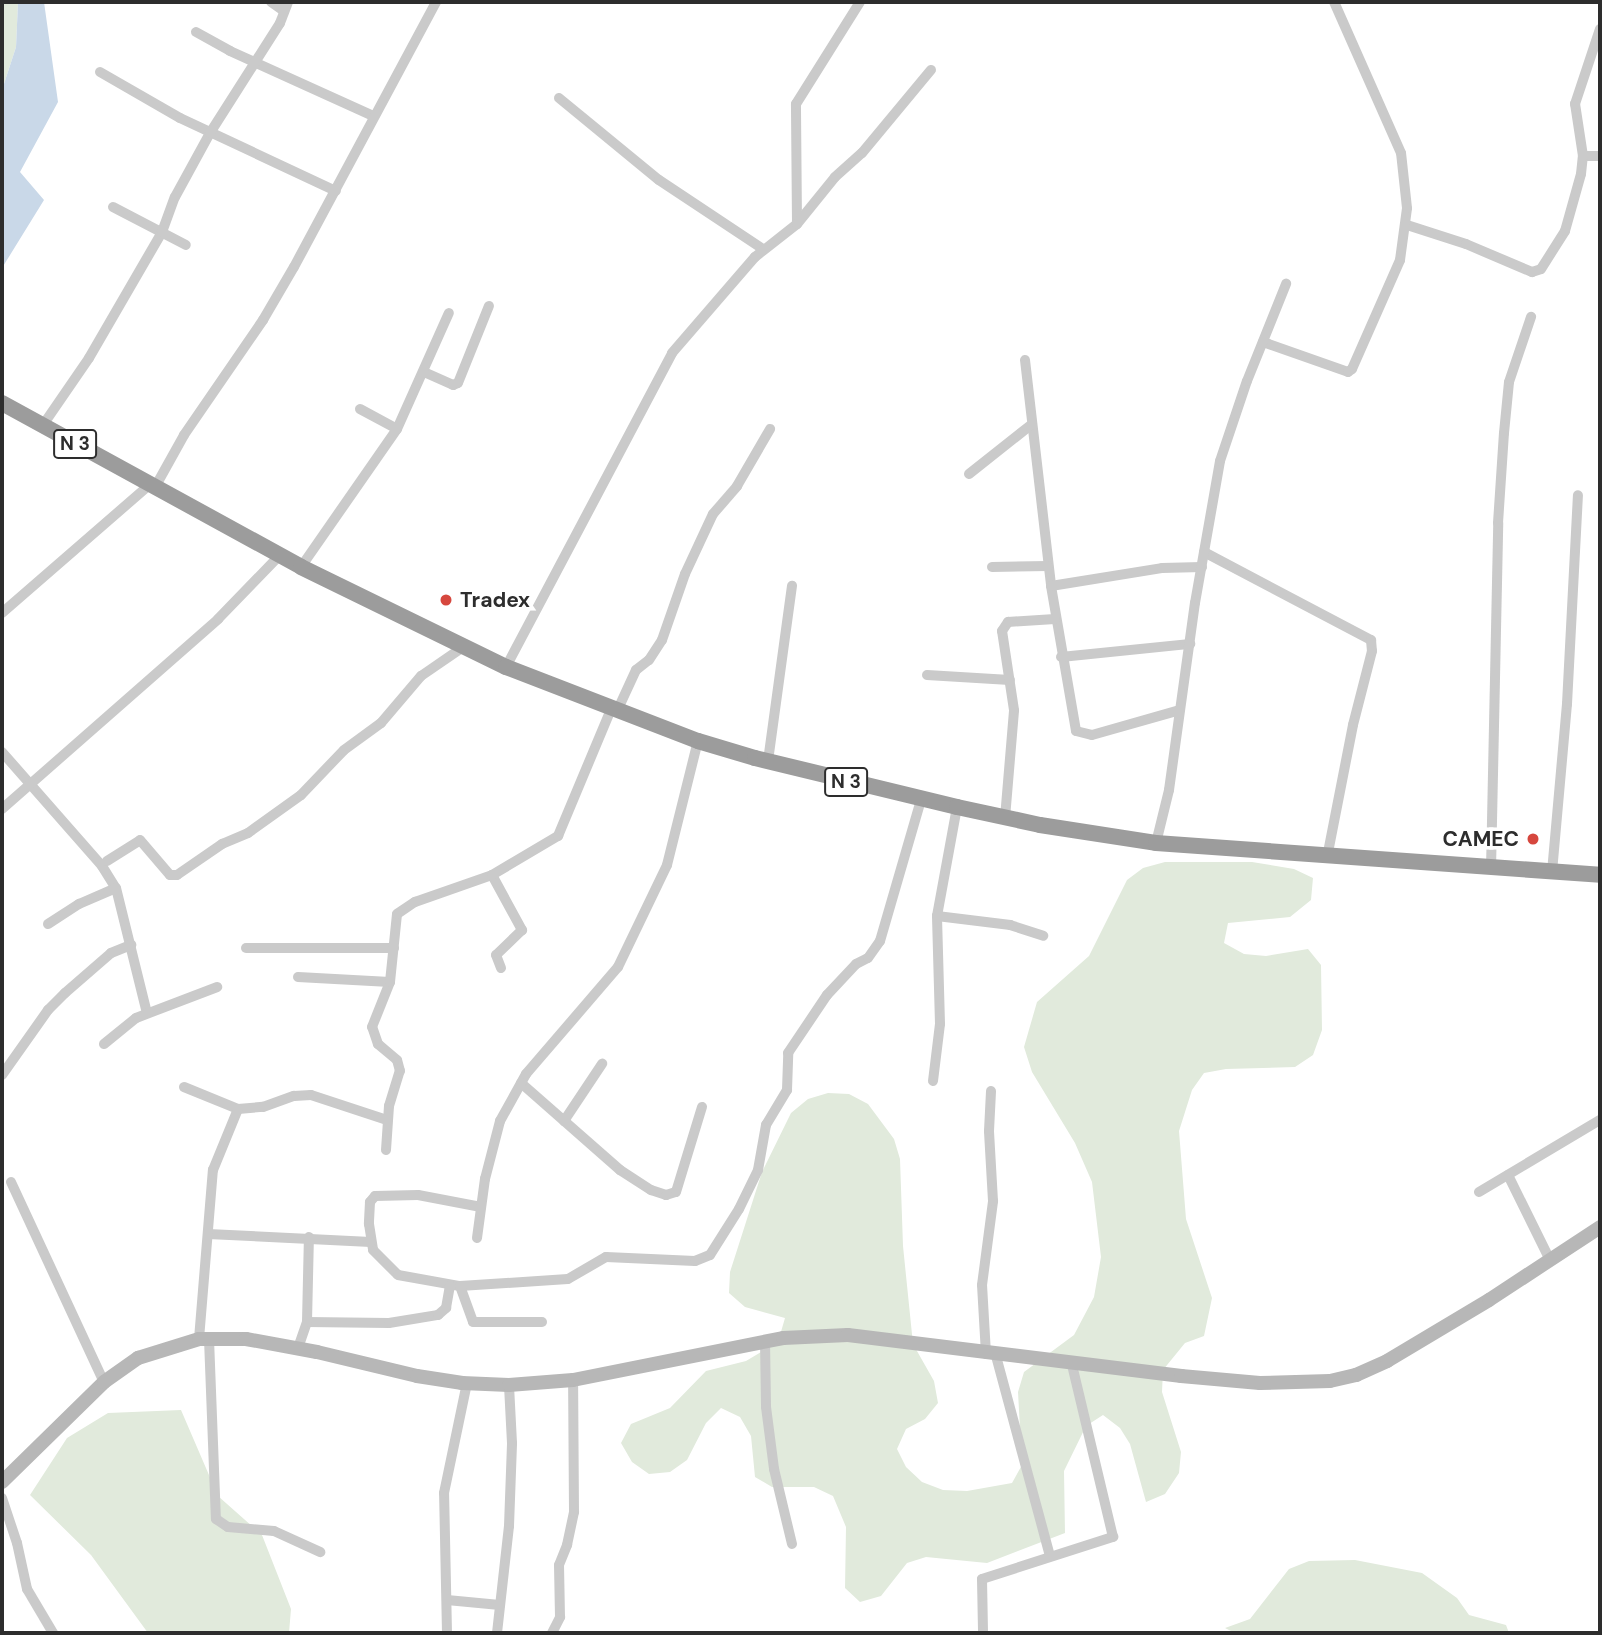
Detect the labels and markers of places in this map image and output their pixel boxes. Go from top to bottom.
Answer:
place label: Tradex [460,587,530,613]
marker: Tradex [438,592,454,608]
place label: CAMEC [1442,826,1519,852]
marker: CAMEC [1525,831,1541,847]

